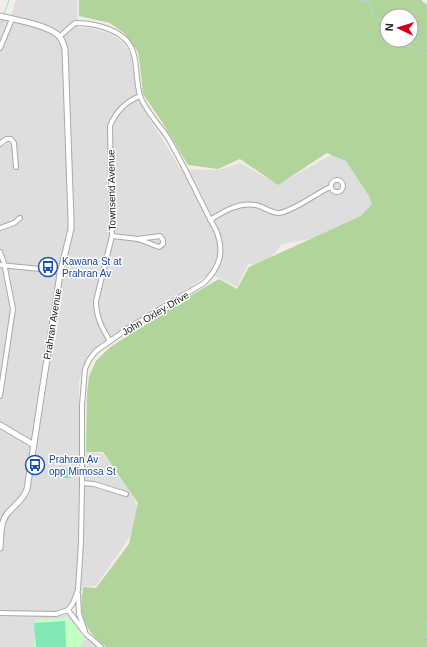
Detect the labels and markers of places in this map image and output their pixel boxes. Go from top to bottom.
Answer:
bus stop icon: Kawana St at Prahran Av [37,256,59,278]
place label: Kawana St at Prahran Av [62,256,122,279]
bus stop icon: Prahran Av opp Mimosa St [24,454,46,476]
place label: Prahran Av opp Mimosa St [49,454,116,477]

